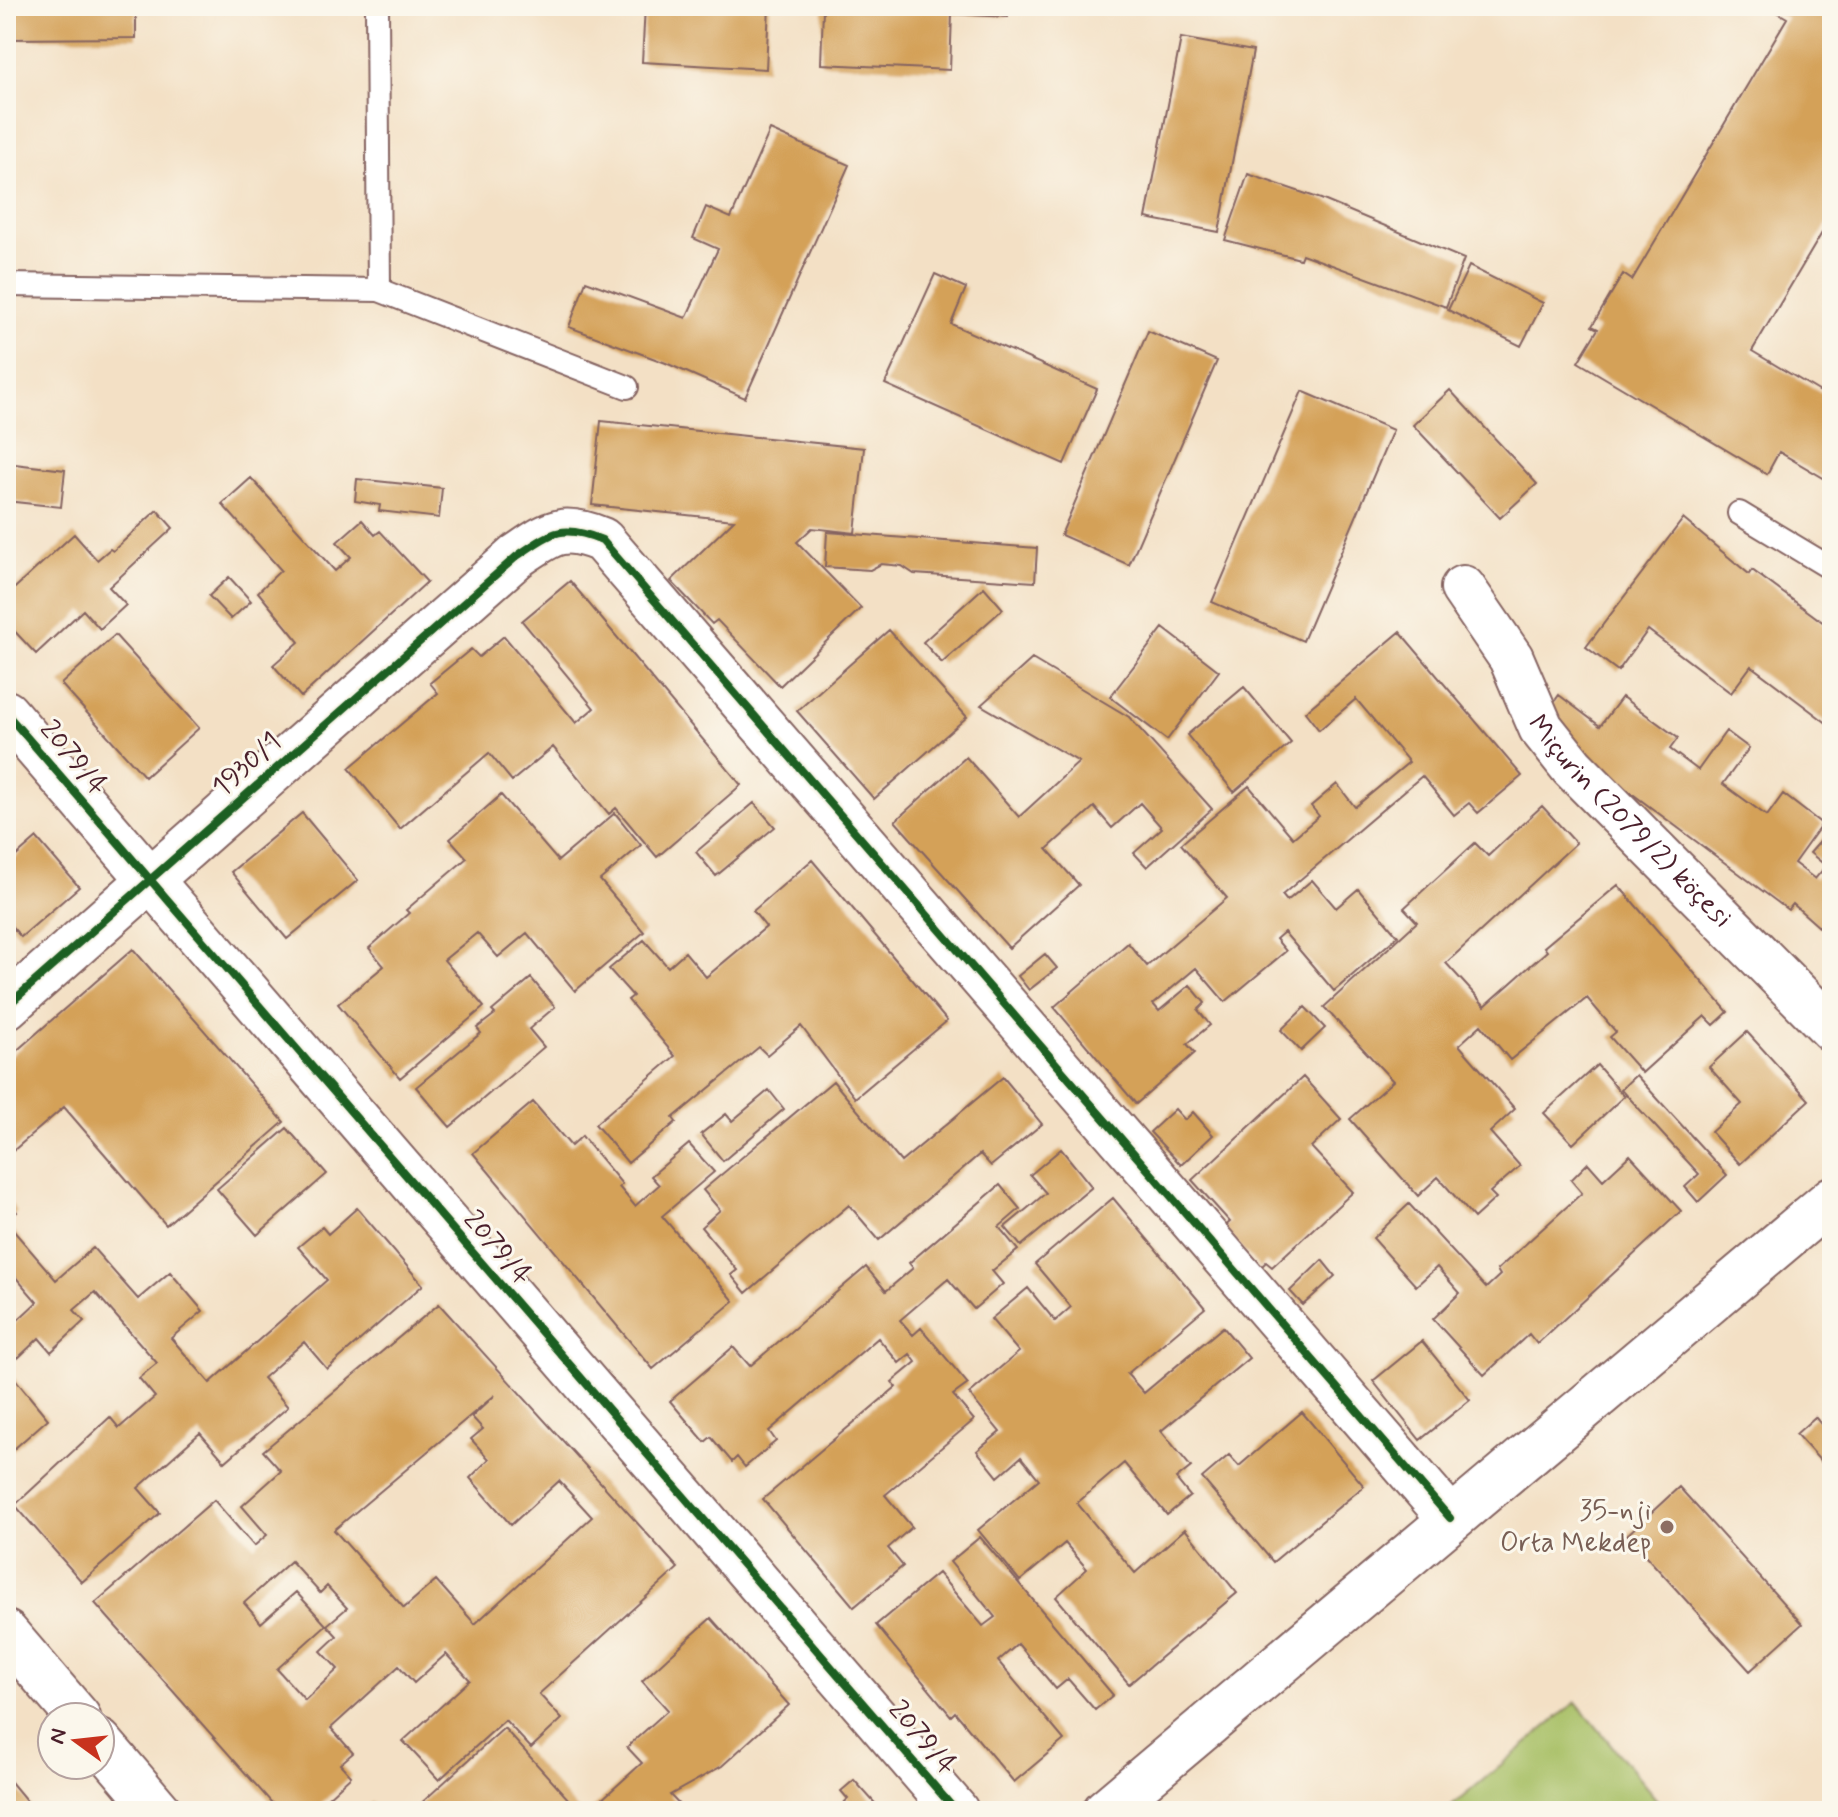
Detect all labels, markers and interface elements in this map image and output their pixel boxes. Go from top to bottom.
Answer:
street label: Miçurin (2079/2) köçesi [1519,707,1740,936]
street label: 2079/4 [31,713,115,803]
street label: 1930/1 [205,724,289,806]
street label: 2079/4 [454,1203,540,1293]
place label: 35-nji Orta Mekdep [1500,1493,1651,1562]
marker: 35-nji Orta Mekdep [1658,1518,1676,1536]
street label: 2079/4 [879,1693,965,1783]
north arrow [36,1701,116,1781]
text: N [43,1726,74,1747]

